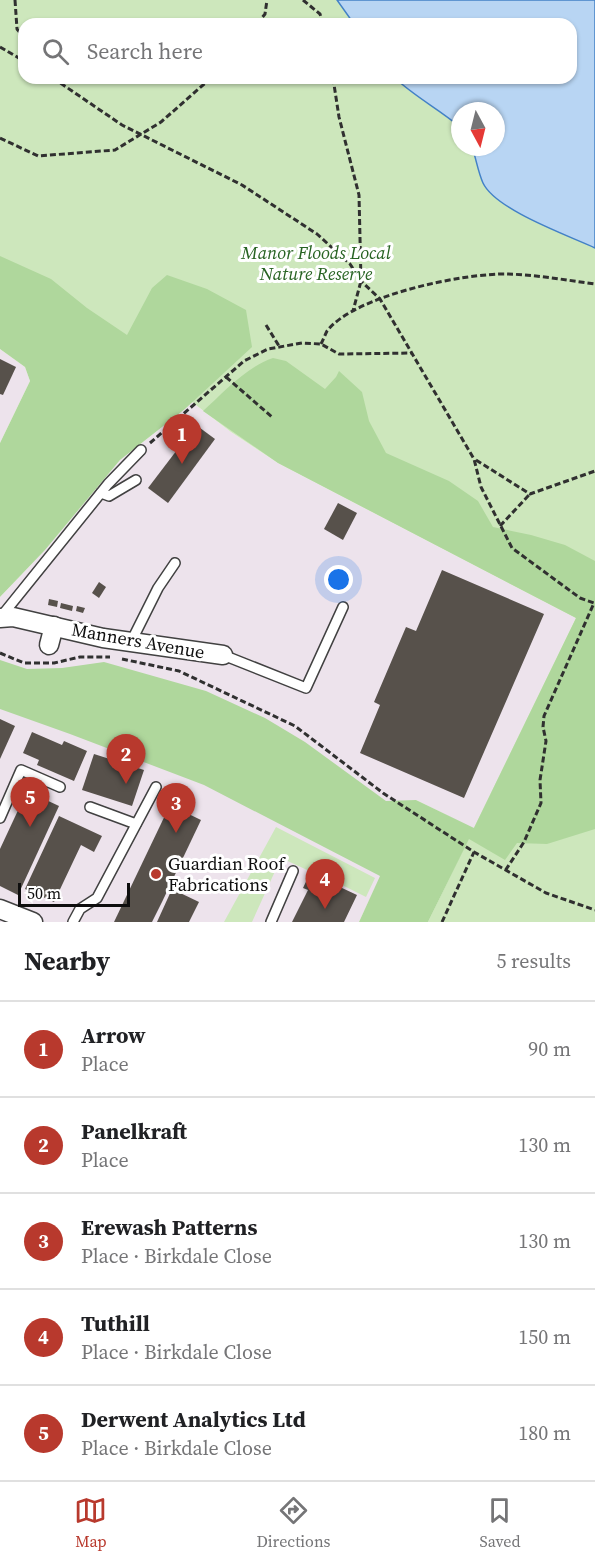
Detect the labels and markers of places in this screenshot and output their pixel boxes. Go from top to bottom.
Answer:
pin: 1 [162,414,201,464]
pin: 2 [106,734,146,784]
pin: 5 [10,778,50,827]
pin: 3 [156,784,195,833]
place label: Guardian Roof Fabrications [168,851,286,897]
pin: 4 [306,860,344,909]
marker: Guardian Roof Fabrications [149,867,163,881]

